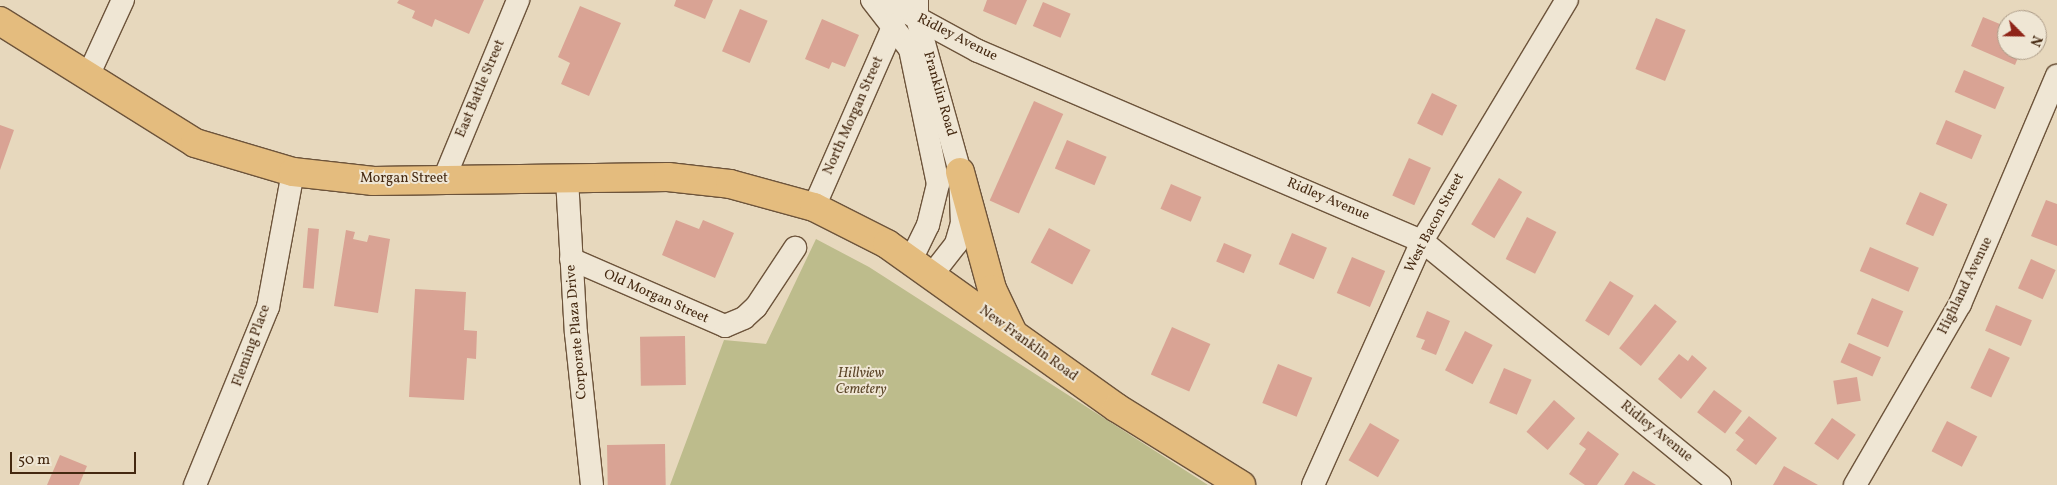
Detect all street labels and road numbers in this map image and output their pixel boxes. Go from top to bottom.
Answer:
street label: Ridley Avenue [914,10,1000,66]
street label: East Battle Street [453,38,509,140]
street label: Franklin Road [919,50,959,138]
street label: North Morgan Street [820,54,888,178]
street label: West Bacon Street [1402,170,1468,276]
street label: Morgan Street [360,171,448,187]
street label: Ridley Avenue [1284,175,1372,225]
street label: Highland Avenue [1935,235,1997,337]
street label: Corporate Plaza Drive [563,264,591,400]
street label: Old Morgan Street [601,266,711,328]
street label: Fleming Place [229,303,275,389]
street label: New Franklin Road [975,303,1081,385]
street label: Ridley Avenue [1616,398,1696,466]

